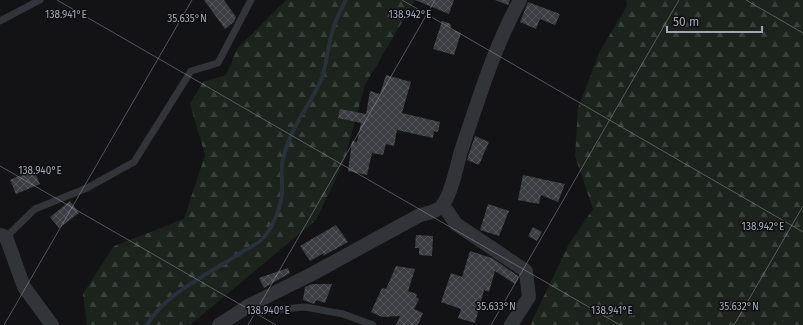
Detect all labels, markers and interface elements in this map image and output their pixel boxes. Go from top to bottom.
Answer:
scale bar [667,8,762,34]
text: 138.941°E [45,9,87,21]
text: 138.942°E [389,9,431,21]
text: 35.635°N [167,13,207,25]
text: 50 m [673,15,699,29]
text: 138.940°E [18,165,62,177]
text: 138.942°E [742,221,784,233]
text: 35.633°N [476,301,516,313]
text: 35.632°N [719,301,759,313]
text: 138.940°E [246,305,290,317]
text: 138.941°E [591,305,633,317]

